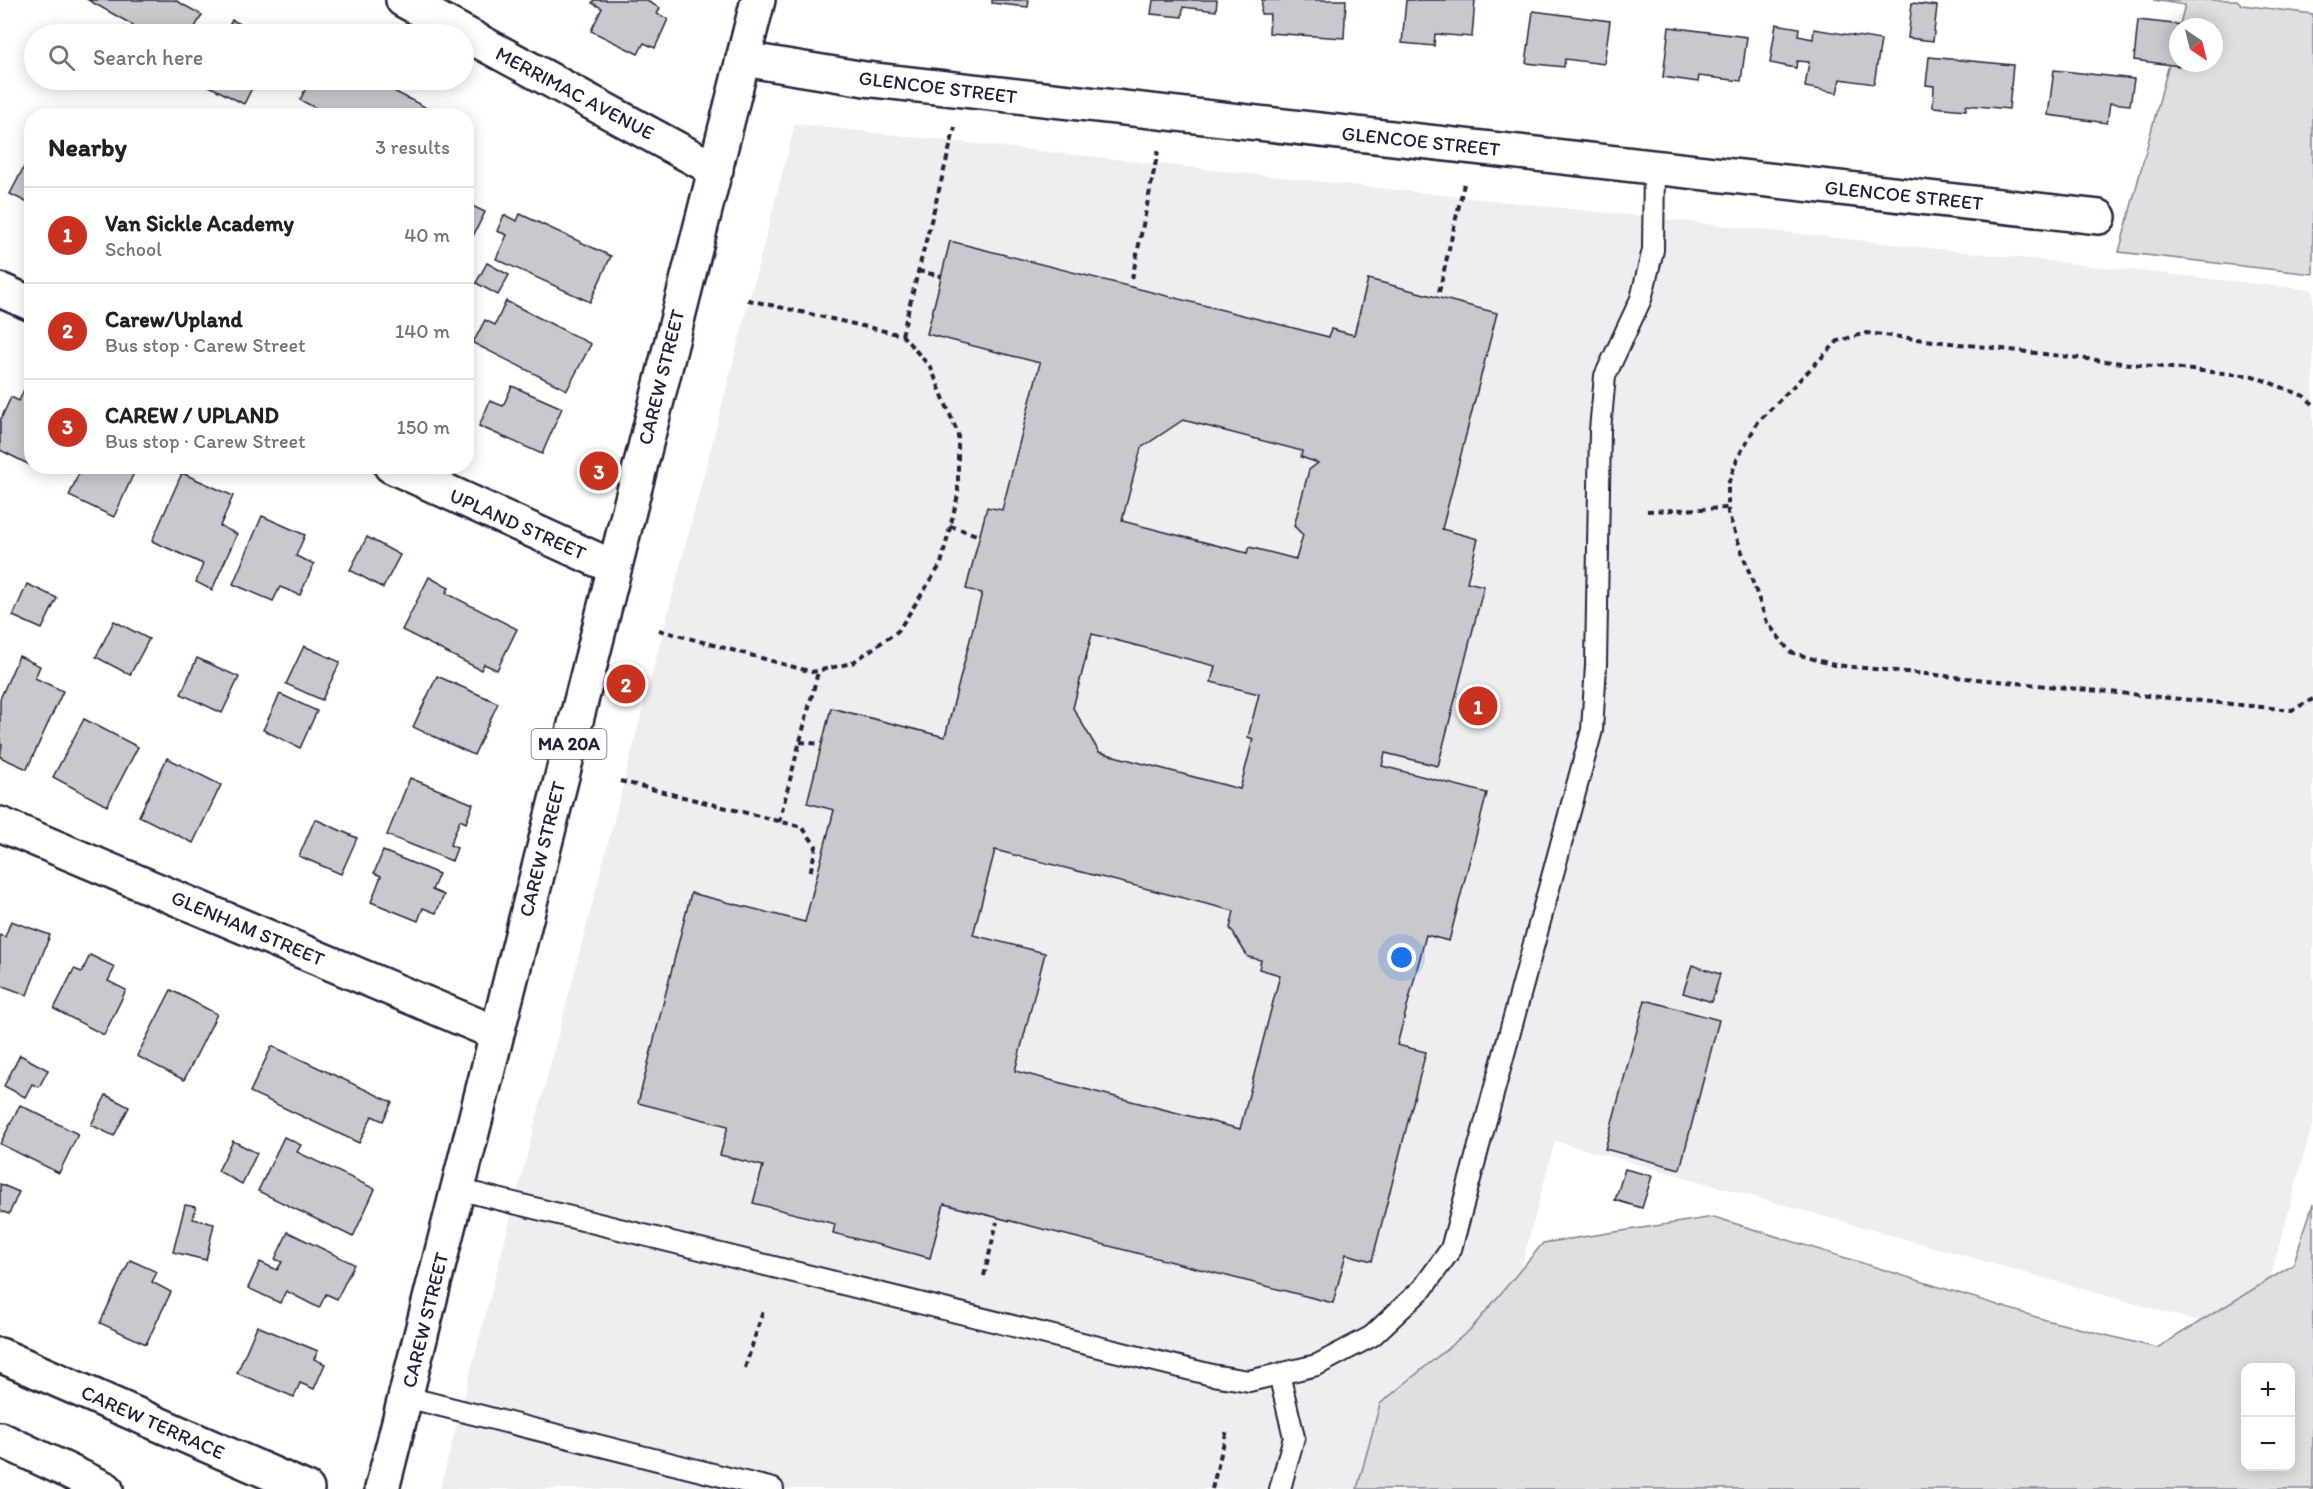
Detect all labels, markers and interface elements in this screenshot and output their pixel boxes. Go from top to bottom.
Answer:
north arrow [2169,18,2223,72]
search box [24,24,474,90]
icon: search [45,41,78,74]
street label: MERRIMAC AVENUE [492,41,658,145]
text: Search here [93,44,203,71]
street label: GLENCOE STREET [857,65,1019,109]
street label: GLENCOE STREET [1341,121,1501,161]
text: Nearby [48,131,127,163]
text: 3 results [375,135,450,159]
street label: GLENCOE STREET [1824,175,1984,215]
text: Van Sickle Academy [105,210,294,237]
text: 1 [63,223,72,247]
text: 40 m [404,223,450,247]
text: School [105,237,162,261]
text: Carew/Upland [105,306,243,333]
street label: CAREW STREET [633,307,689,447]
text: 2 [62,319,73,343]
text: 140 m [395,319,450,343]
text: Bus stop · Carew Street [105,333,306,357]
text: CAREW / UPLAND [105,402,279,429]
text: 3 [62,415,73,439]
text: 150 m [397,415,450,439]
text: Bus stop · Carew Street [105,429,306,453]
pin: 3 [580,448,618,494]
street label: UPLAND STREET [446,483,590,565]
pin: 2 [606,662,646,706]
pin: 1 [1458,684,1498,728]
road number: MA 20A [532,729,606,759]
street label: CAREW STREET [514,779,570,919]
street label: GLENHAM STREET [168,885,328,971]
your location [1387,943,1416,972]
street label: CAREW STREET [397,1250,453,1390]
map controls [2241,1363,2295,1471]
button: + [2241,1363,2295,1417]
street label: CAREW TERRACE [78,1380,228,1464]
button: − [2241,1417,2295,1471]

